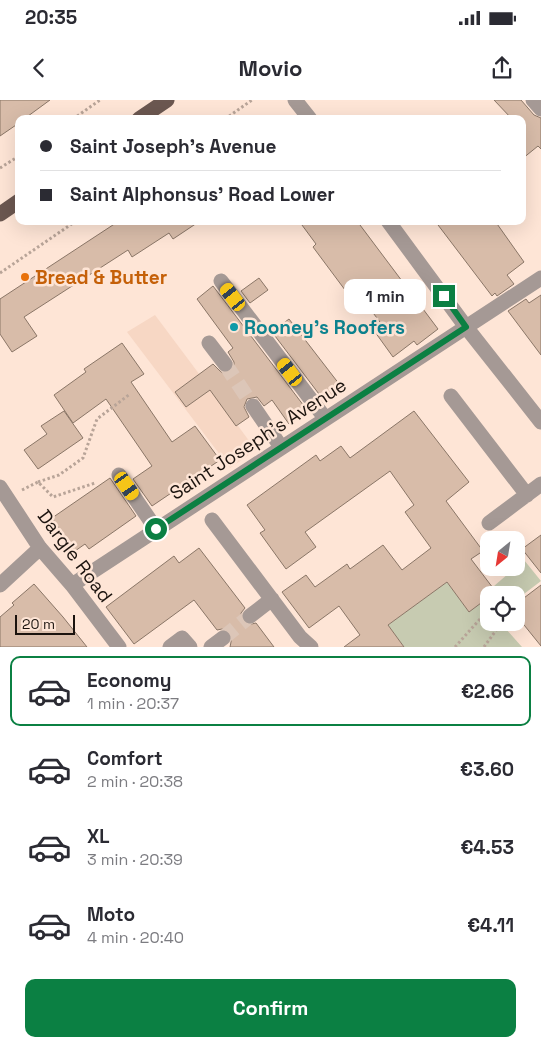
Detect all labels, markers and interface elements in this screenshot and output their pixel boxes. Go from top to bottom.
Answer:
text: 20:35 [25,5,77,30]
icon: back [25,54,53,82]
text: Movio [239,54,302,82]
icon: share [488,54,516,82]
text: Saint Joseph's Avenue [70,134,277,159]
text: Saint Alphonsus' Road Lower [70,182,335,207]
place label: Bread & Butter [35,265,167,290]
marker: Bread & Butter [19,271,31,283]
callout: 1 min [344,278,426,314]
car [217,281,248,313]
route end [433,285,455,307]
text: 1 min [365,286,405,307]
place label: Rooney's Roofers [244,315,405,340]
marker: Rooney's Roofers [228,321,240,333]
car [274,356,305,388]
street label: Saint Joseph's Avenue [165,372,351,506]
car [112,469,141,503]
street label: Dargle Road [32,505,118,607]
route start [145,518,167,540]
north arrow [480,531,525,576]
map controls [480,531,525,631]
button: locate [480,586,525,631]
scale bar [15,612,75,635]
text: 20 m [22,615,55,633]
text: Economy [87,668,171,693]
icon: car [27,669,72,714]
text: €2.66 [461,679,514,704]
text: 1 min · 20:37 [87,693,179,714]
text: Comfort [87,746,163,771]
icon: car [27,747,72,792]
text: €3.60 [460,757,514,782]
text: 2 min · 20:38 [87,771,183,792]
text: XL [87,824,110,849]
icon: car [27,825,72,870]
text: €4.53 [460,835,514,860]
text: 3 min · 20:39 [87,849,183,870]
text: Moto [87,902,135,927]
icon: car [27,903,72,948]
text: €4.11 [467,913,514,938]
text: 4 min · 20:40 [87,927,184,948]
button: Confirm [25,979,516,1037]

